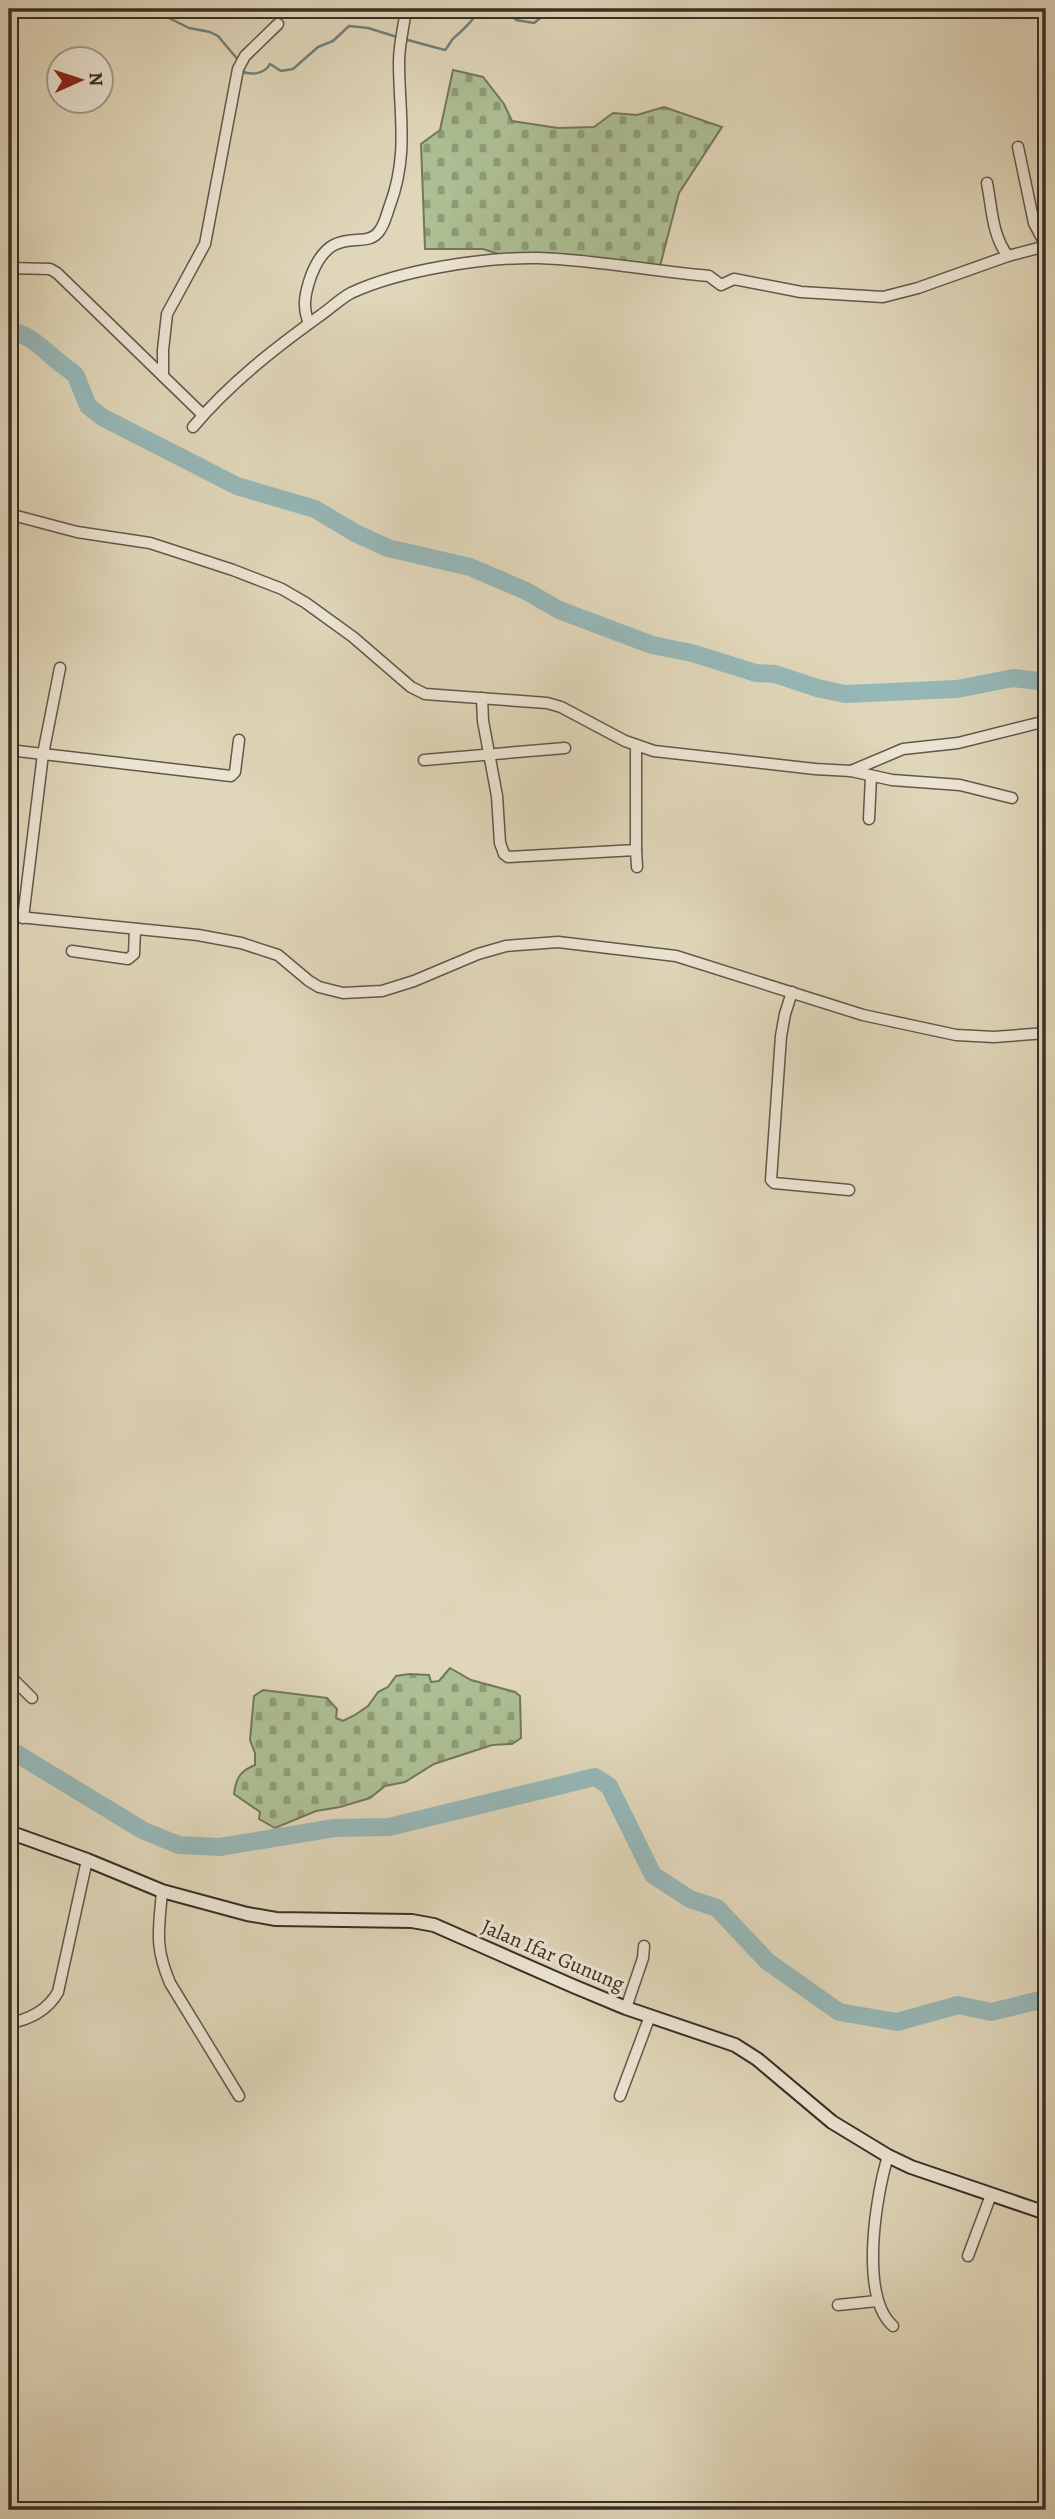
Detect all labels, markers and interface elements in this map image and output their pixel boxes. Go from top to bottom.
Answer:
north arrow [46,46,116,116]
text: N [83,72,109,87]
street label: Jalan Ifar Gunung [477,1912,629,1998]

